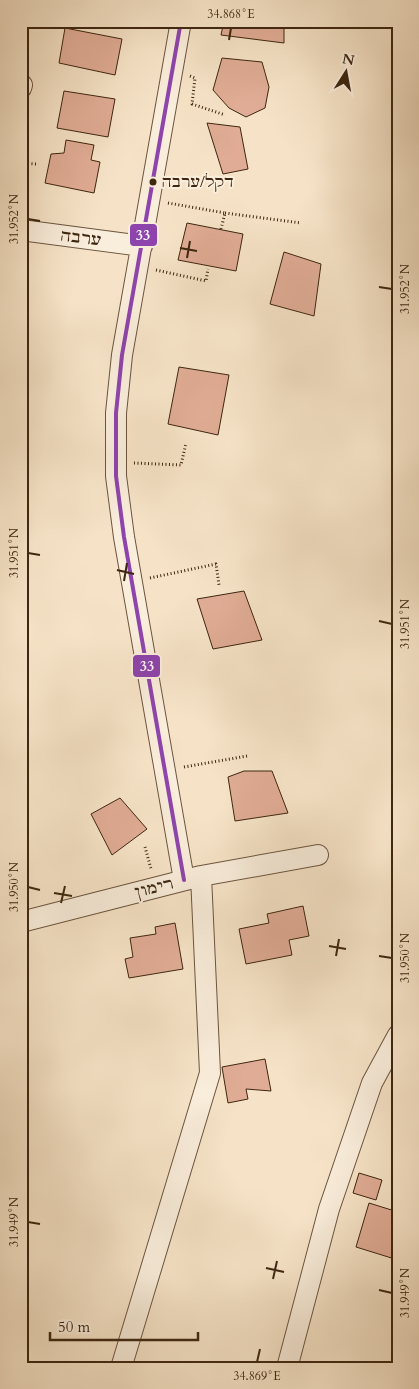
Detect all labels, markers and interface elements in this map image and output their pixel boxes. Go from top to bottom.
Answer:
text: 34.868°E [207,6,255,22]
north arrow [322,48,372,98]
text: N [341,49,356,70]
place label: דקל/ערבה [162,172,234,192]
marker: דקל/ערבה [148,177,158,187]
text: 31.952°N [6,193,22,244]
line badge: 33 [129,223,158,247]
street label: ערבה [59,225,103,251]
text: 33 [136,226,150,245]
text: 31.952°N [397,263,413,314]
text: 31.951°N [6,527,22,578]
text: 31.951°N [397,598,413,649]
line badge: 33 [132,654,161,678]
text: 33 [140,657,154,676]
text: 31.950°N [6,861,22,912]
street label: רימון [132,873,176,903]
text: 31.950°N [397,932,413,983]
text: 31.949°N [6,1196,22,1247]
text: 31.949°N [397,1267,413,1318]
scale bar [50,1309,198,1341]
text: 50 m [58,1317,90,1337]
text: 34.869°E [233,1368,281,1384]

